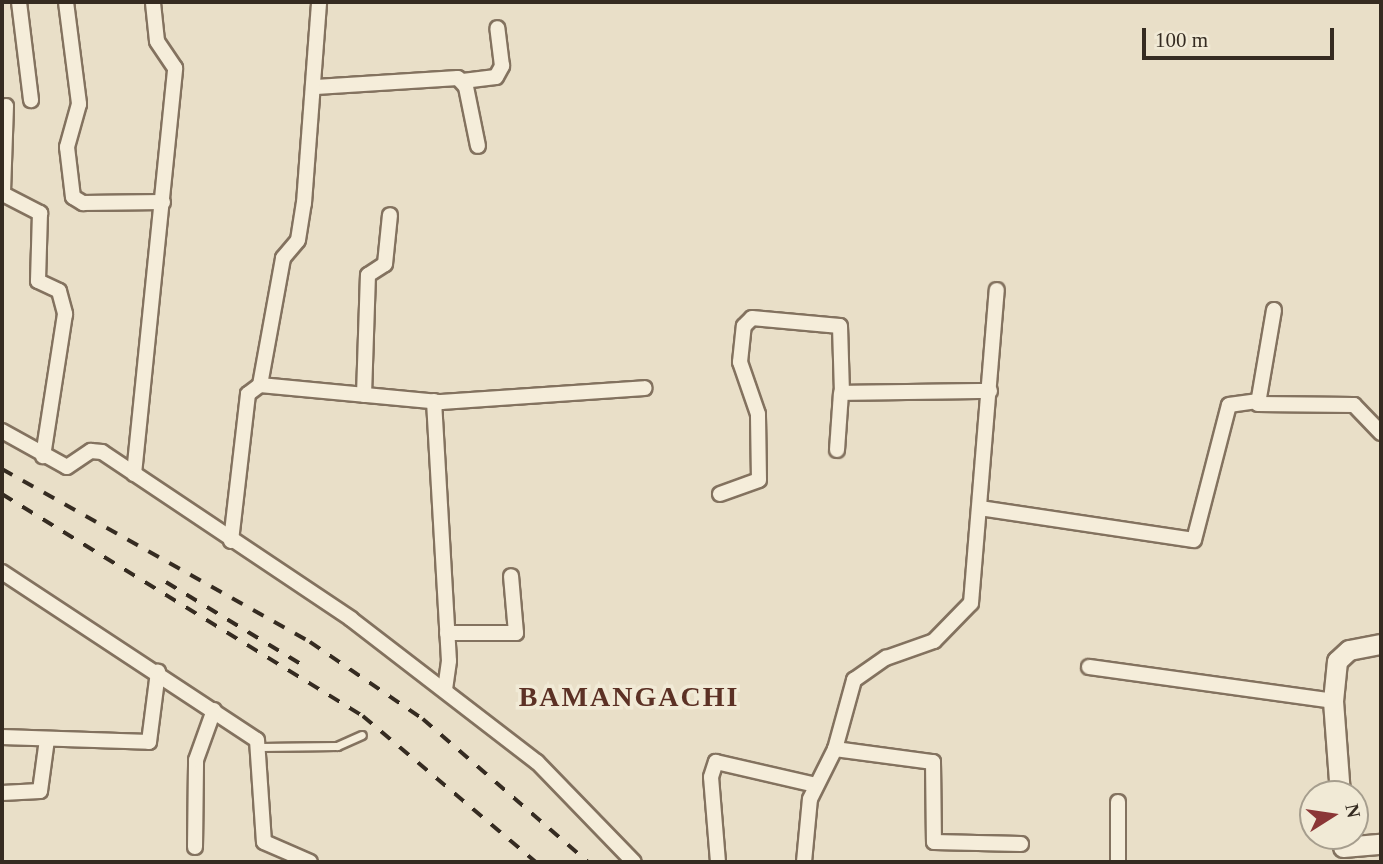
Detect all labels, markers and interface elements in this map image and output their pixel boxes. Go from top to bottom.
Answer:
scale bar [1145,14,1338,58]
text: 100 m [1155,28,1208,52]
district label: BAMANGACHI [520,680,738,714]
north arrow [1299,780,1369,850]
text: N [1341,802,1365,820]

